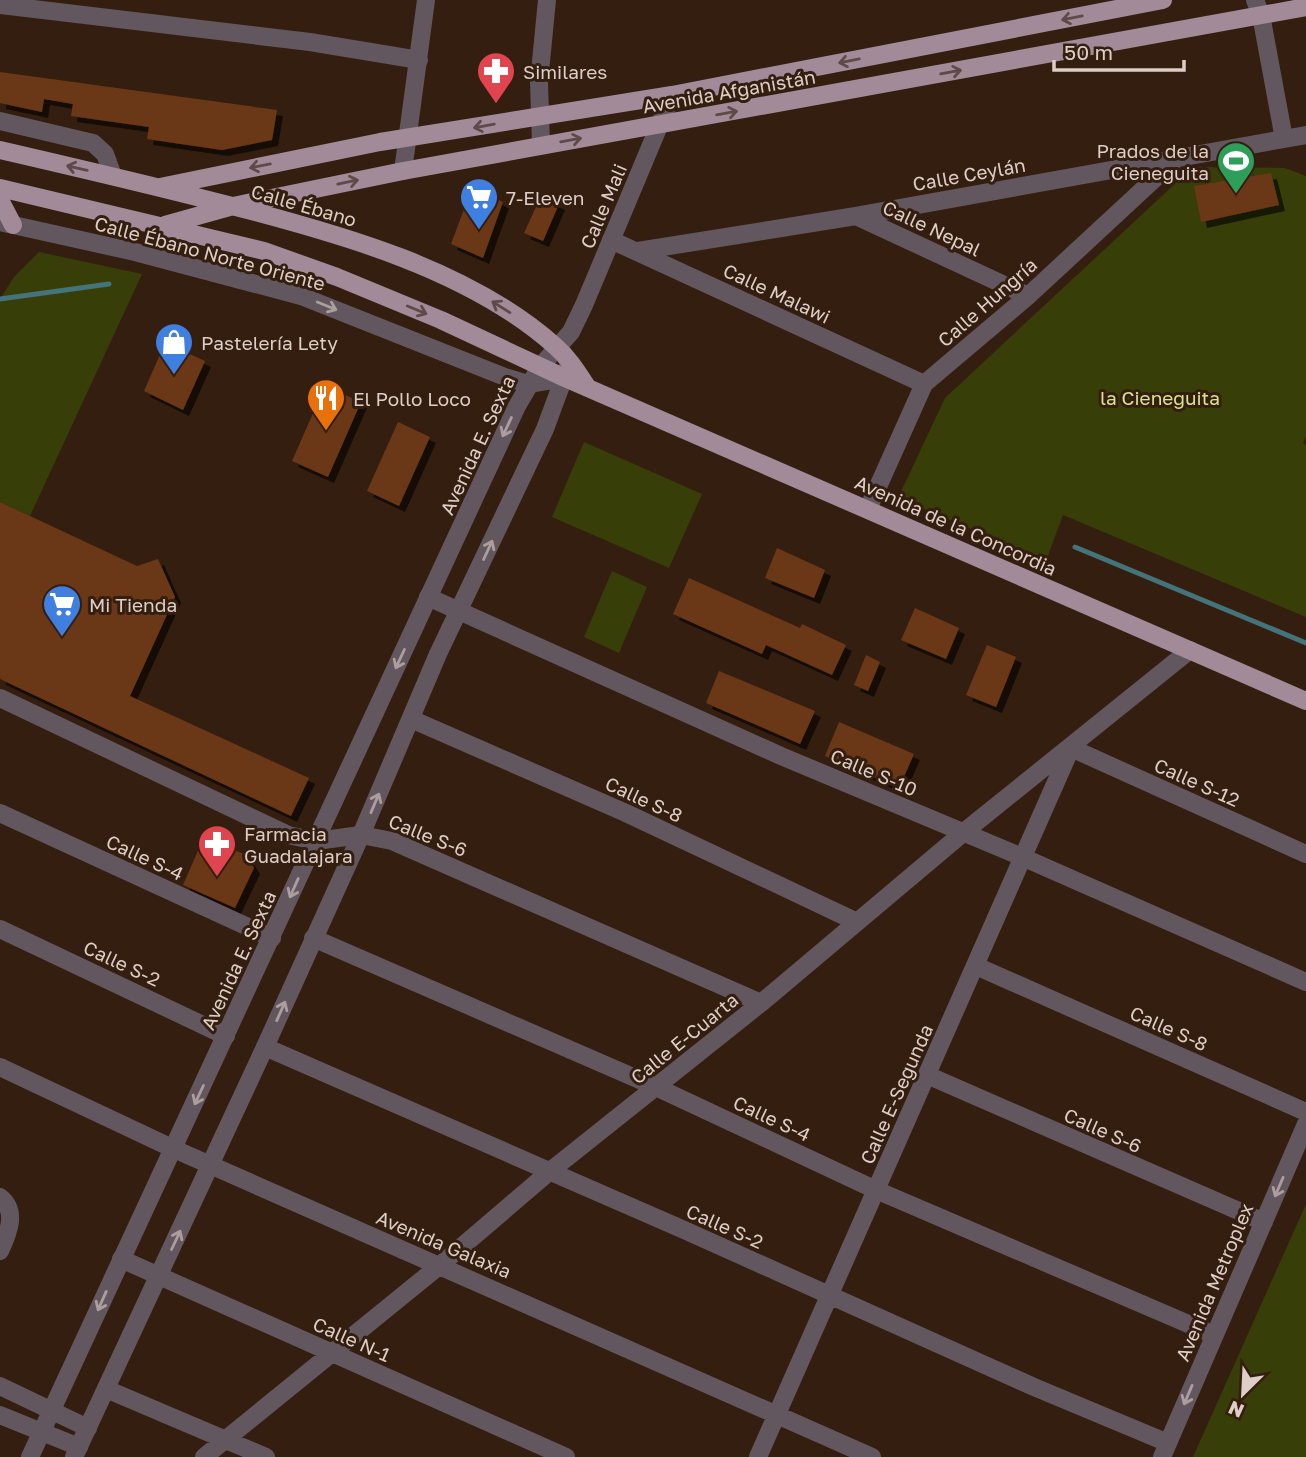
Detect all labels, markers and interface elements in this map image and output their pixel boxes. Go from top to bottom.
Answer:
one-way arrow [1061,11,1084,25]
scale bar [1054,28,1184,72]
text: 50 m [1064,39,1113,65]
pharmacy icon: Similares [475,50,517,105]
one-way arrow [838,54,861,68]
place label: Similares [523,60,607,83]
street label: Avenida Afganistán [641,64,817,118]
one-way arrow [939,65,962,78]
one-way arrow [715,106,738,119]
one-way arrow [473,120,496,133]
one-way arrow [559,133,582,146]
place label: Prados de la Cieneguita [1096,139,1209,184]
sports icon: Prados de la Cieneguita [1215,140,1257,195]
street label: Calle Ceylán [911,153,1027,195]
one-way arrow [249,159,272,173]
street label: Calle Mali [575,160,631,252]
one-way arrow [66,161,89,174]
one-way arrow [336,174,359,188]
supermarket icon: 7-Eleven [458,176,500,231]
street label: Calle Ébano [249,179,359,231]
place label: 7-Eleven [506,186,584,209]
street label: Calle Nepal [879,195,985,261]
street label: Calle Ébano Norte Oriente [92,211,328,295]
street label: Calle Hungría [933,253,1041,351]
street label: Calle Malawi [720,258,834,328]
one-way arrow [492,299,511,314]
one-way arrow [316,300,337,313]
one-way arrow [406,304,428,317]
shop icon: Pastelería Lety [153,321,195,376]
place label: Pastelería Lety [201,331,338,354]
street label: Avenida E. Sexta [435,372,519,518]
restaurant icon: El Pollo Loco [305,377,347,432]
park label: la Cieneguita [1100,386,1220,409]
place label: El Pollo Loco [353,387,471,410]
one-way arrow [500,416,513,437]
street label: Avenida de la Concordia [852,470,1060,580]
one-way arrow [482,540,495,561]
supermarket icon: Mi Tienda [41,583,83,638]
place label: Mi Tienda [89,593,177,616]
one-way arrow [393,648,406,669]
street label: Calle S-10 [827,743,921,801]
street label: Calle S-12 [1151,753,1243,811]
street label: Calle S-8 [602,771,686,827]
one-way arrow [369,793,382,815]
street label: Calle S-6 [386,809,470,861]
place label: Farmacia Guadalajara [244,822,353,867]
pharmacy icon: Farmacia Guadalajara [196,823,238,878]
street label: Calle S-4 [103,829,187,885]
one-way arrow [287,877,301,898]
street label: Avenida E. Sexta [196,887,280,1033]
street label: Calle S-2 [80,935,164,991]
street label: Calle E-Cuarta [626,988,742,1088]
one-way arrow [275,1001,288,1022]
street label: Calle S-8 [1127,1001,1211,1055]
street label: Calle E-Segunda [855,1020,937,1168]
one-way arrow [192,1084,205,1105]
street label: Calle S-4 [730,1090,814,1146]
street label: Calle S-6 [1061,1103,1145,1157]
one-way arrow [1272,1176,1285,1197]
street label: Calle S-2 [683,1199,767,1253]
street label: Avenida Metroplex [1170,1200,1258,1364]
street label: Avenida Galaxia [373,1205,515,1283]
one-way arrow [170,1230,183,1251]
one-way arrow [95,1289,108,1311]
street label: Calle N-1 [310,1312,394,1366]
north arrow [1208,1359,1278,1429]
one-way arrow [1181,1384,1194,1406]
text: N [1225,1397,1247,1423]

